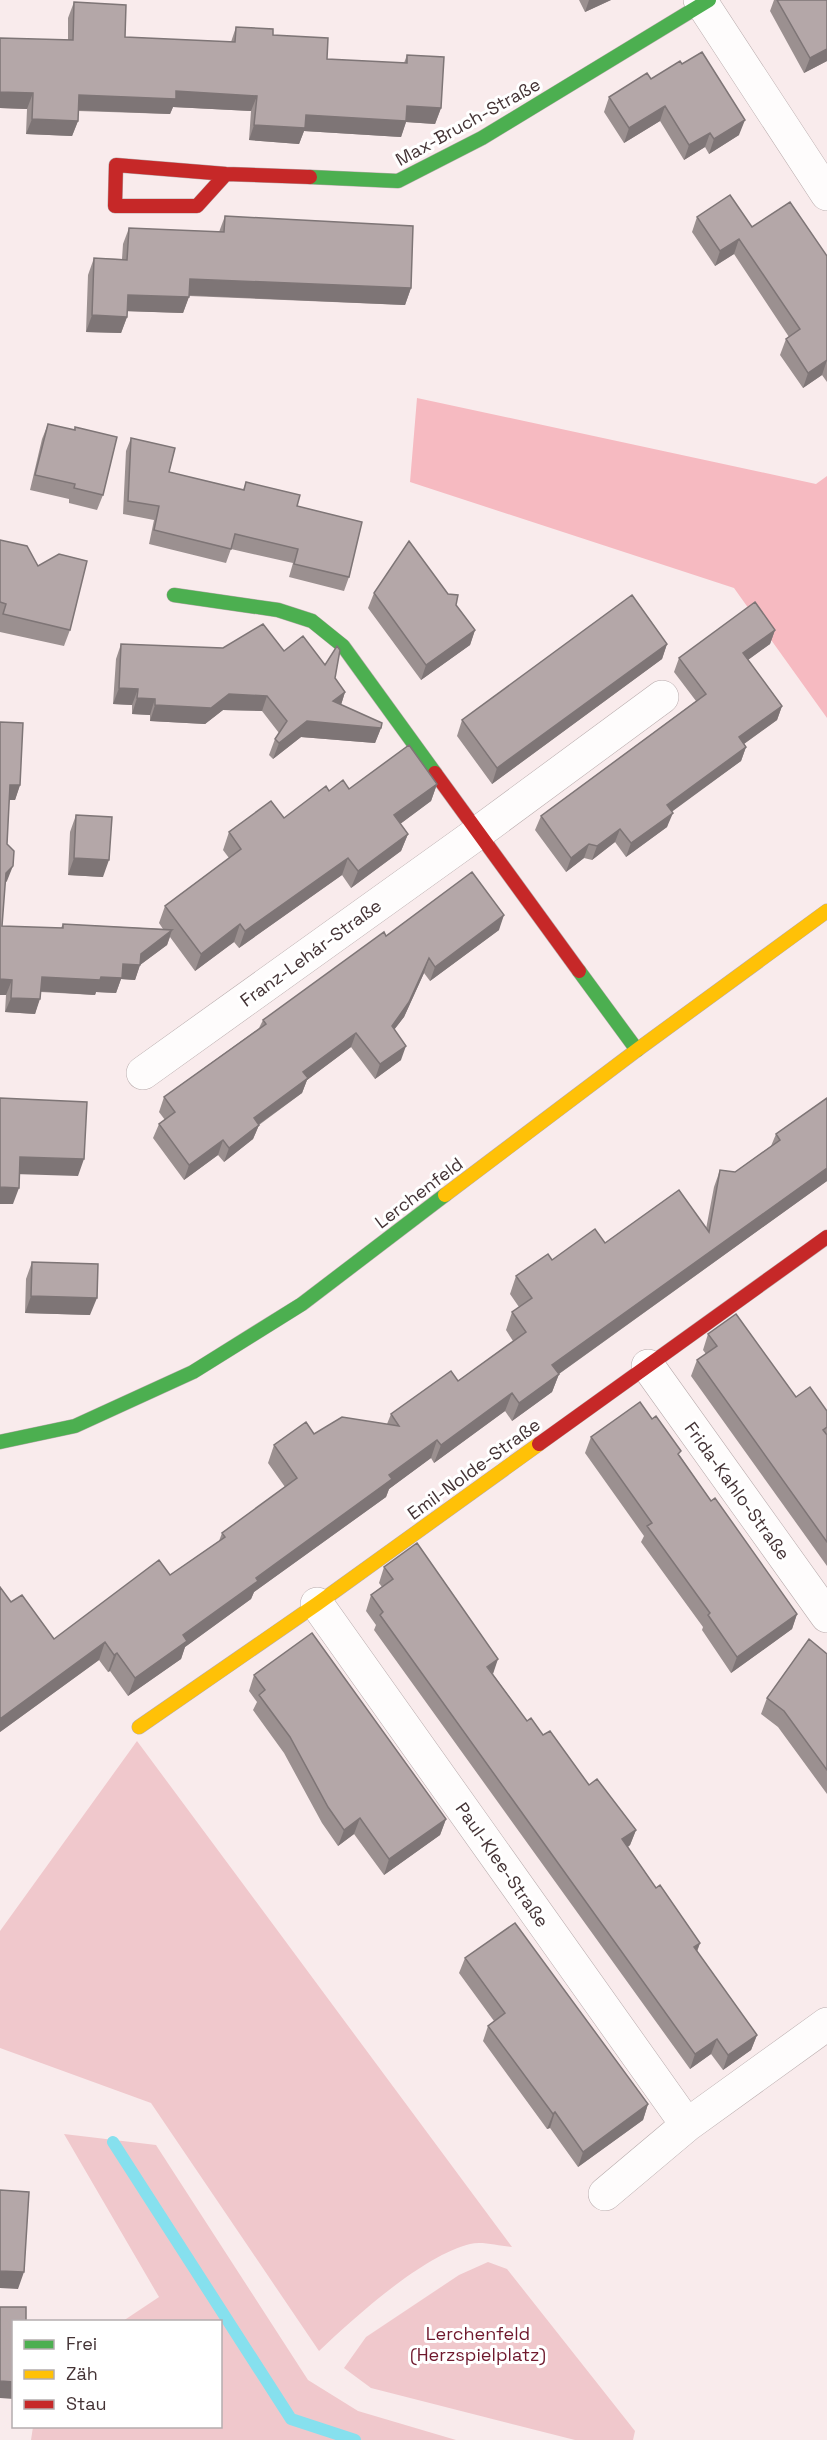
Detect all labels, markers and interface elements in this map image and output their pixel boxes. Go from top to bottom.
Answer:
street label: Max-Bruch-Straße [391,72,544,171]
street label: Franz-Lehár-Straße [236,894,386,1012]
street label: Lerchenfeld [370,1152,467,1233]
street label: Emil-Nolde-Straße [403,1413,545,1525]
street label: Frida-Kahlo-Straße [680,1417,795,1564]
street label: Paul-Klee-Straße [451,1798,554,1932]
legend [12,2320,222,2428]
park label: Lerchenfeld (Herzspielplatz) [410,2322,546,2366]
text: Frei [66,2332,97,2355]
text: Zäh [66,2362,98,2385]
text: Stau [66,2392,106,2415]

